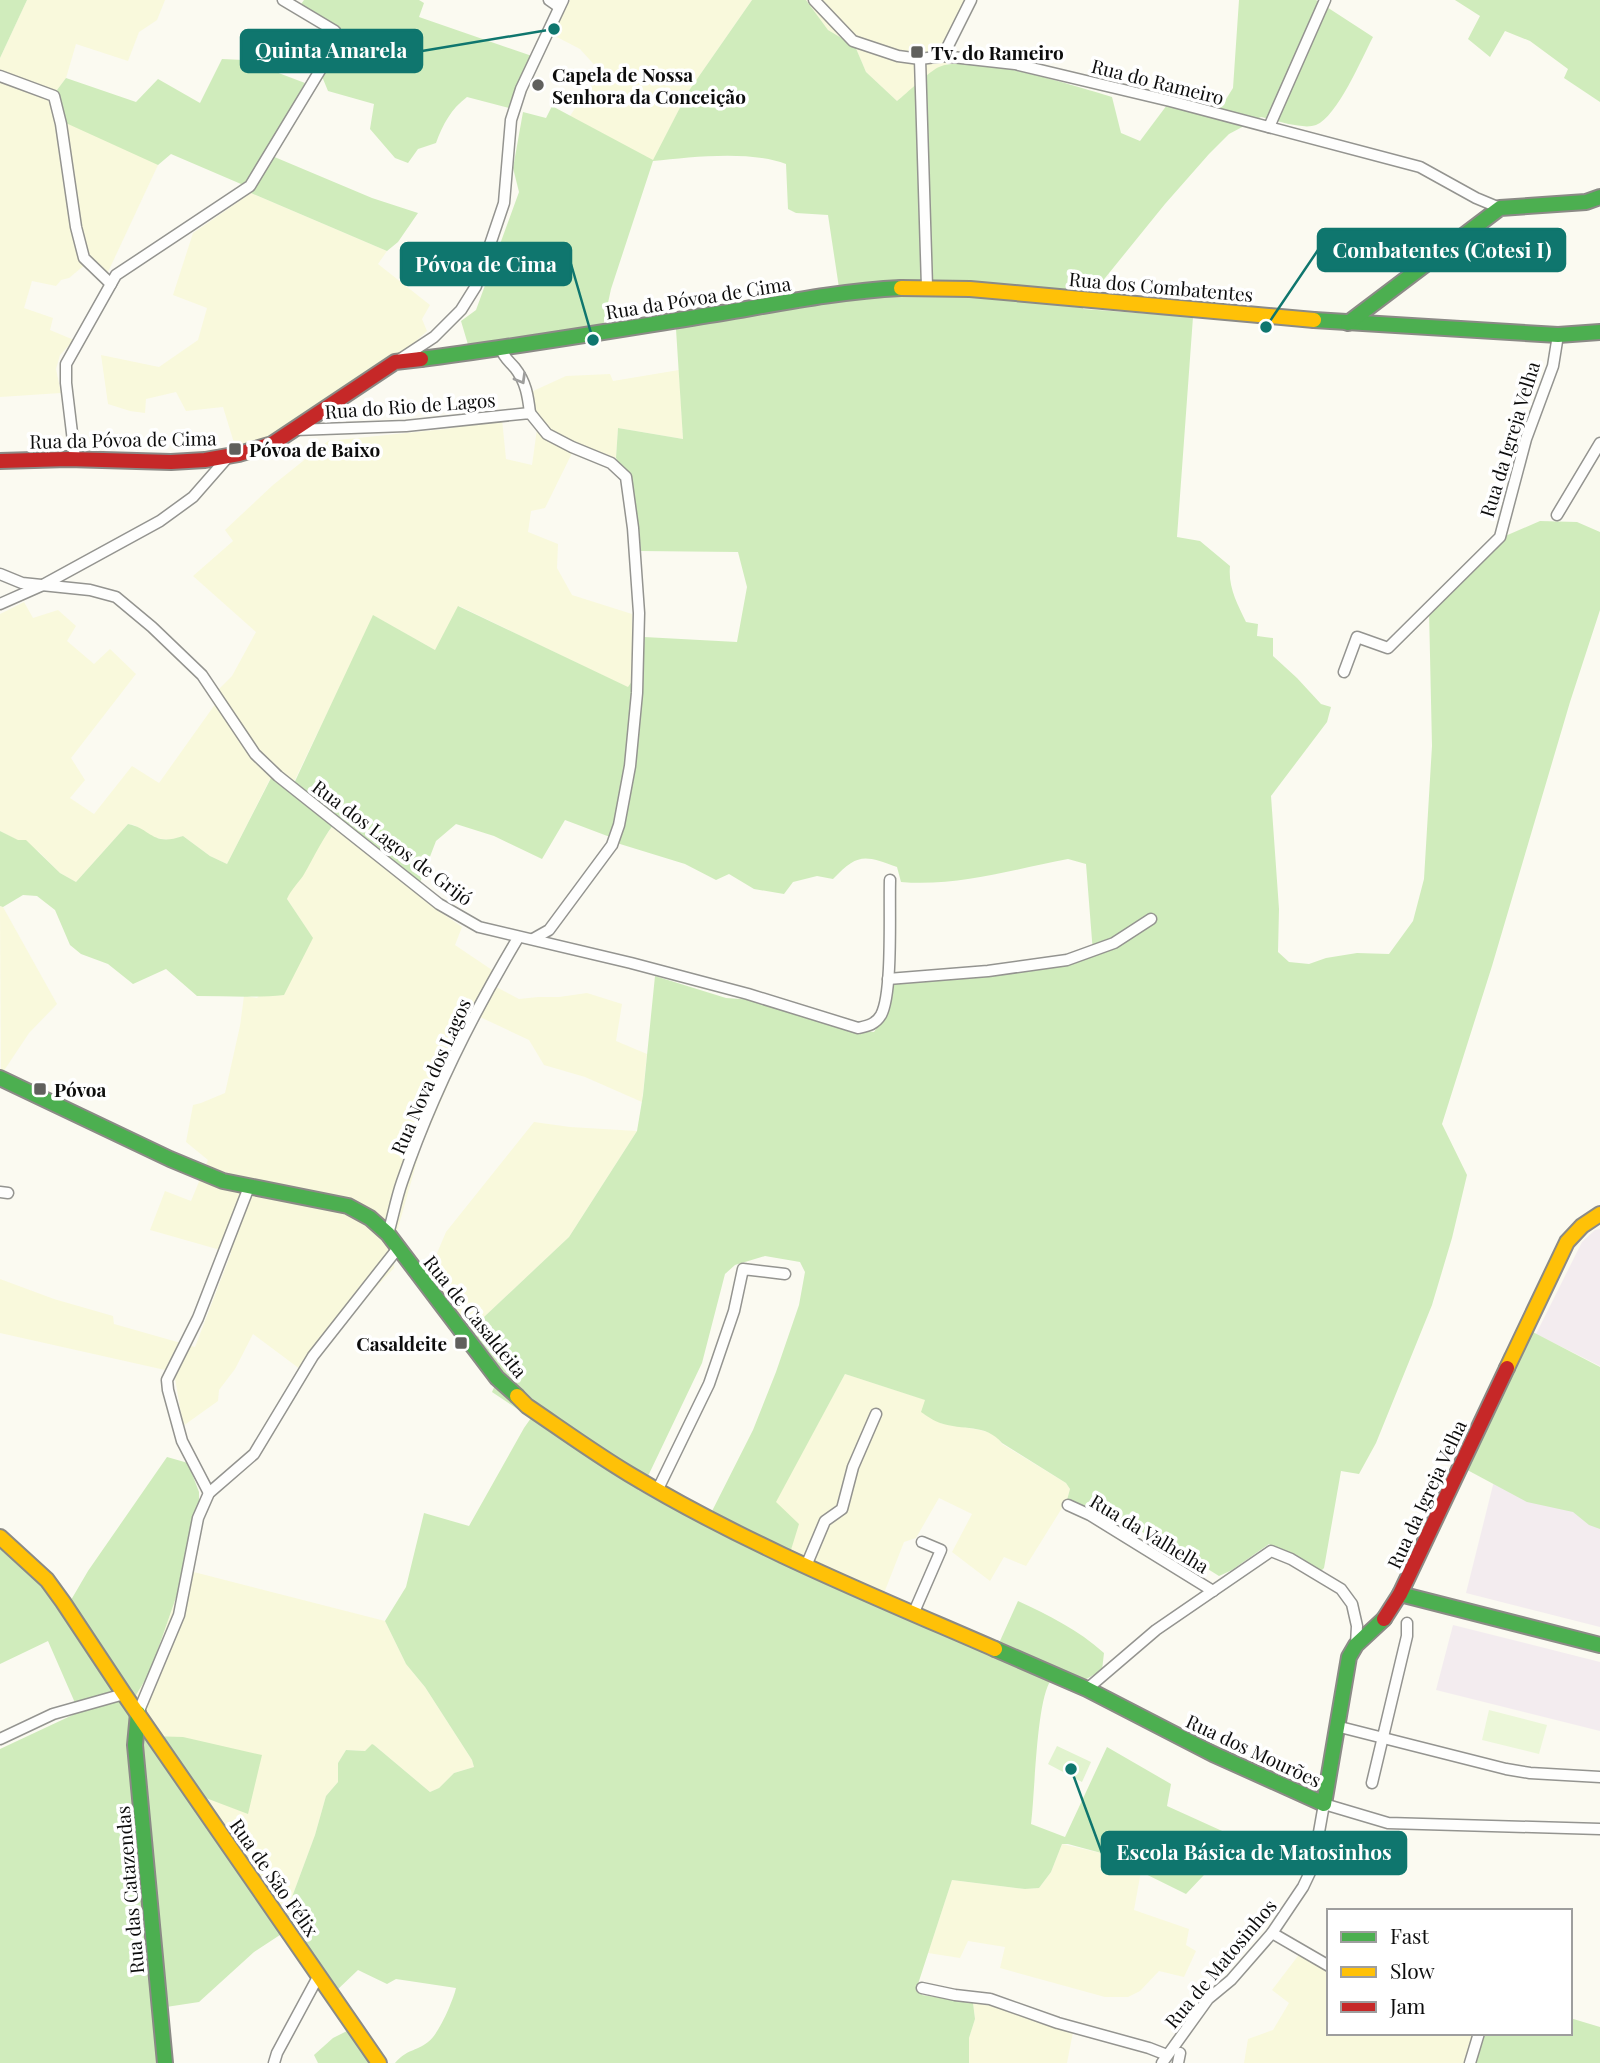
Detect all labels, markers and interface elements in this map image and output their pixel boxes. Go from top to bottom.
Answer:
callout: Quinta Amarela [241,30,422,72]
text: Quinta Amarela [255,35,407,63]
place label: Tv. do Rameiro [931,39,1064,65]
marker: Tv. do Rameiro [909,44,925,60]
street label: Rua do Rameiro [1089,52,1227,110]
place label: Capela de Nossa Senhora da Conceição [552,61,746,109]
marker: Capela de Nossa Senhora da Conceição [530,77,546,93]
callout: Combatentes (Cotesi I) [1318,229,1565,271]
text: Combatentes (Cotesi I) [1332,235,1552,263]
callout: Póvoa de Cima [401,243,571,285]
text: Póvoa de Cima [415,249,557,277]
street label: Rua dos Combatentes [1068,265,1254,307]
street label: Rua da Póvoa de Cima [603,269,793,324]
street label: Rua da Igreja Velha [1473,358,1545,520]
one-way arrow [513,371,526,384]
street label: Rua do Rio de Lagos [324,386,496,424]
street label: Rua da Póvoa de Cima [29,424,217,454]
place label: Póvoa de Baixo [249,436,380,462]
marker: Póvoa de Baixo [227,441,243,457]
street label: Rua dos Lagos de Grijó [308,773,478,911]
street label: Rua Nova dos Lagos [384,994,476,1158]
place label: Póvoa [54,1076,106,1102]
marker: Póvoa [32,1081,48,1097]
street label: Rua de Casaldeita [418,1249,534,1383]
place label: Casaldeite [356,1330,447,1356]
marker: Casaldeite [453,1335,469,1351]
street label: Rua da Igreja Velha [1380,1415,1472,1573]
street label: Rua da Valhelha [1086,1487,1215,1579]
street label: Rua dos Mourões [1182,1707,1326,1793]
street label: Rua das Catazendas [109,1805,149,1975]
street label: Rua de São Félix [225,1813,325,1941]
callout: Escola Básica de Matosinhos [1102,1832,1406,1874]
text: Escola Básica de Matosinhos [1116,1837,1392,1865]
street label: Rua de Matosinhos [1158,1893,1282,2033]
legend [1327,1909,1572,2035]
text: Fast [1390,1921,1429,1949]
text: Slow [1390,1956,1435,1984]
text: Jam [1389,1991,1426,2019]

